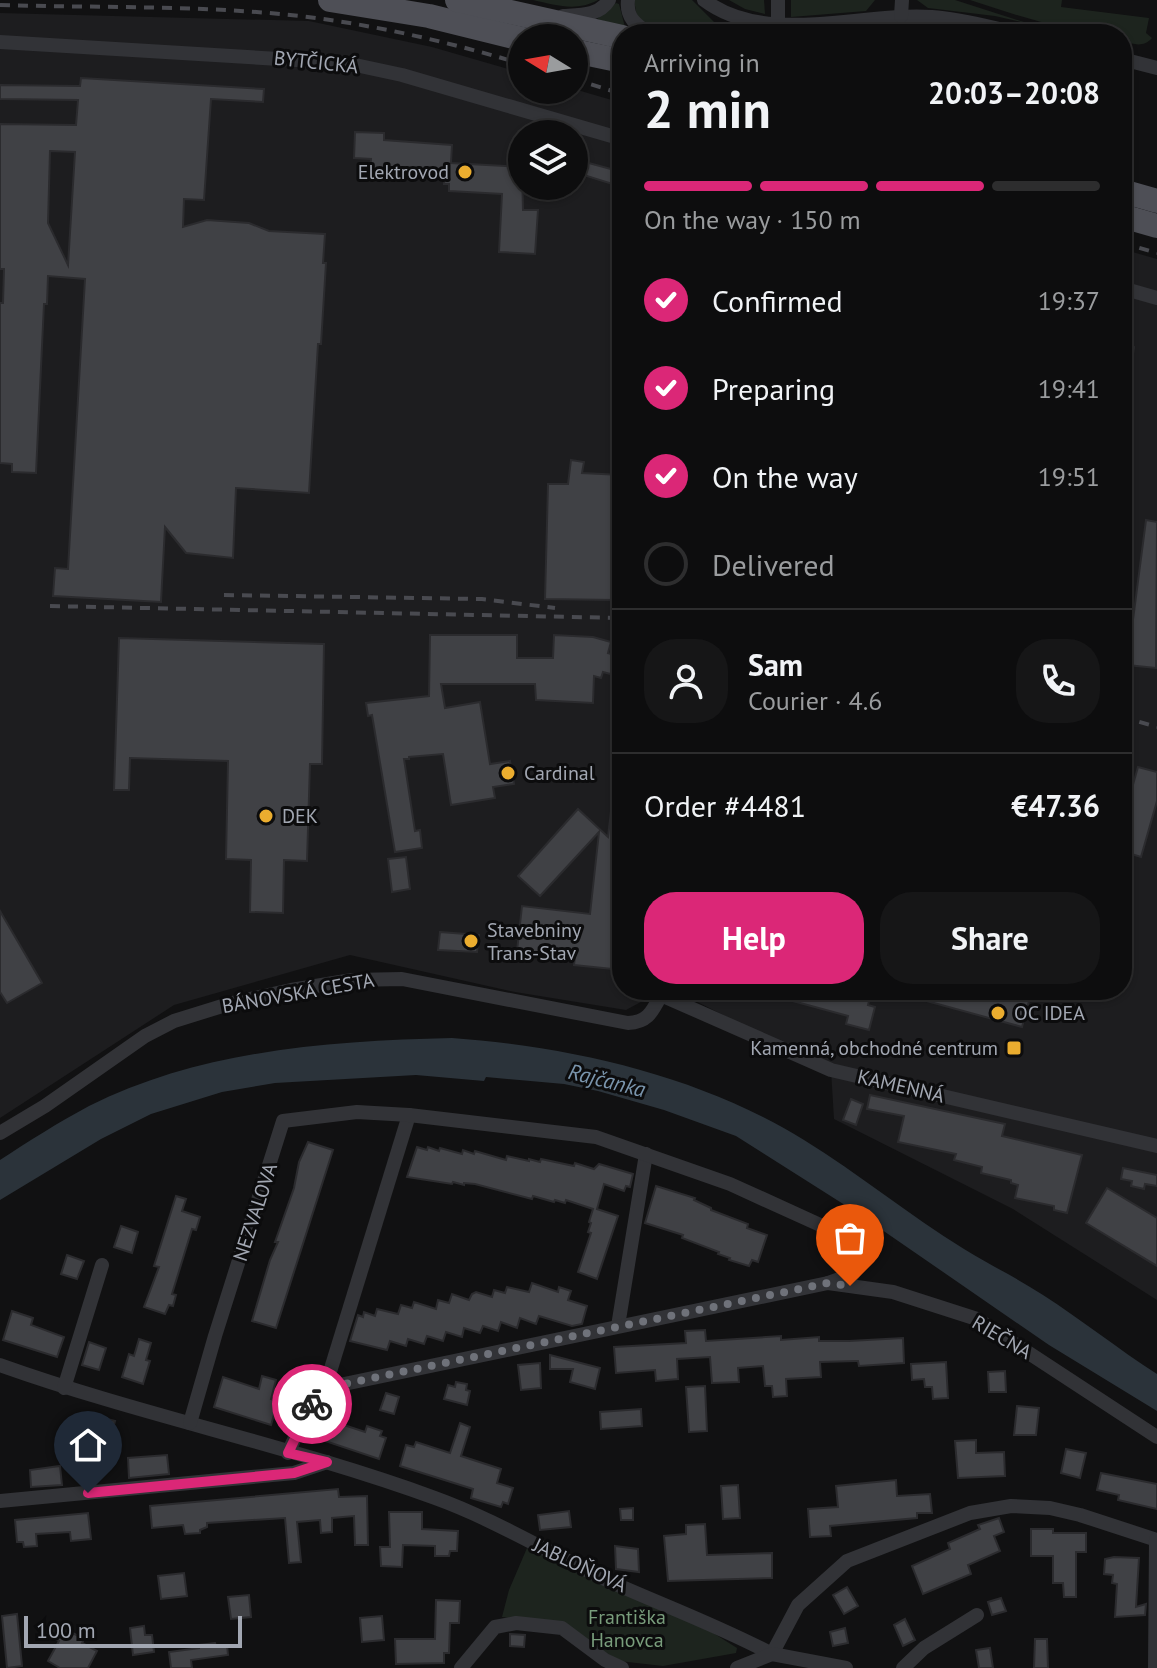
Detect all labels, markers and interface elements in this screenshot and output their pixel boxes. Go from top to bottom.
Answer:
north arrow [508,24,588,104]
map controls [508,24,588,200]
street label: BYTČICKÁ [273,45,360,79]
text: Arriving in [644,46,760,79]
text: 20:03–20:08 [928,73,1100,112]
text: 2 min [644,75,771,142]
button: layers [508,120,588,200]
place label: Elektrovod [358,159,449,185]
marker: Elektrovod [456,163,474,181]
text: On the way · 150 m [644,203,861,236]
icon: check [644,278,688,322]
text: Confirmed [712,281,843,320]
text: 19:37 [1038,284,1100,317]
icon: check [644,366,688,410]
text: Preparing [712,369,835,408]
text: 19:41 [1038,372,1100,405]
icon: check [644,454,688,498]
text: On the way [712,457,858,496]
text: 19:51 [1038,460,1100,493]
text: Delivered [712,545,835,584]
button: person [644,639,728,723]
button: phone [1016,639,1100,723]
text: Sam [748,645,803,684]
text: Courier · 4.6 [748,684,882,717]
place label: Cardinal [524,760,595,786]
marker: Cardinal [499,764,517,782]
text: Order #4481 [644,786,806,825]
text: €47.36 [1011,786,1100,825]
place label: DEK [282,803,318,829]
marker: DEK [257,807,275,825]
button: Help [644,892,864,984]
button: Share [880,892,1100,984]
place label: Stavebniny Trans-Stav [487,917,582,966]
marker: Stavebniny Trans-Stav [462,932,480,950]
street label: BÁNOVSKÁ CESTA [220,967,376,1019]
place label: OC IDEA [1014,1000,1085,1026]
marker: OC IDEA [989,1004,1007,1022]
place label: Kamenná, obchodné centrum [750,1035,998,1061]
marker: Kamenná, obchodné centrum [1005,1039,1023,1057]
water label: Rajčanka [565,1057,649,1103]
street label: KAMENNÁ [855,1063,947,1109]
street label: NEZVALOVA [227,1159,283,1264]
pin [816,1204,884,1286]
icon: bag [828,1216,872,1260]
street label: RIEČNA [967,1309,1037,1365]
courier [272,1364,352,1444]
icon: bike [290,1382,334,1426]
pin [54,1411,122,1493]
icon: home [66,1423,110,1467]
street label: JABLOŇOVÁ [528,1532,631,1598]
park label: Františka Hanovca [588,1604,666,1653]
scale bar [24,1612,242,1648]
text: 100 m [36,1616,96,1644]

